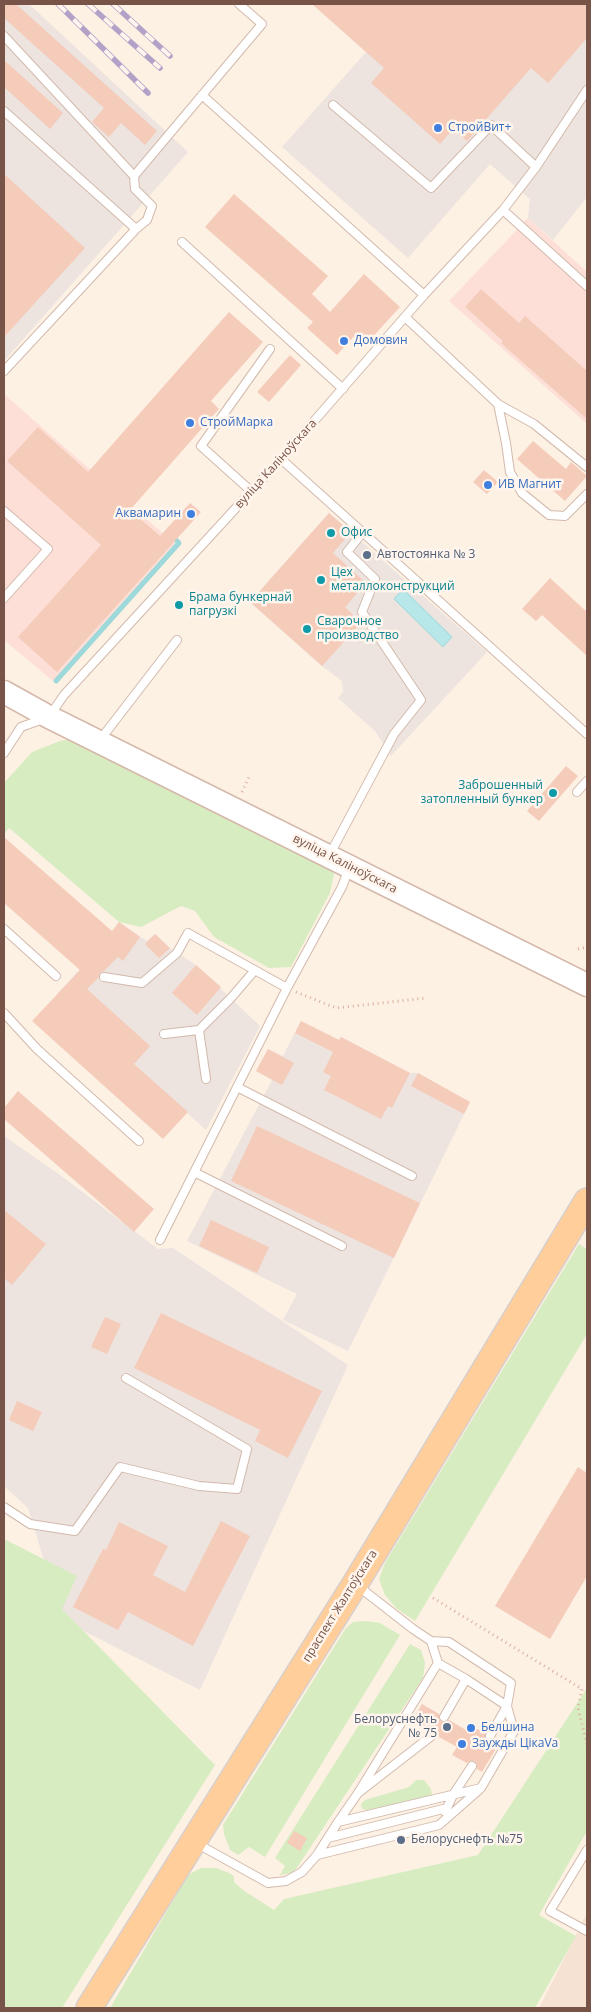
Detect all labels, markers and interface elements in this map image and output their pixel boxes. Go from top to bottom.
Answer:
place label: СтройВит+ [448,121,511,135]
marker: СтройВит+ [432,122,444,134]
place label: Домовин [354,334,408,348]
marker: Домовин [338,335,350,347]
place label: СтройМарка [200,416,273,430]
street label: вуліца Каліноўскага [232,416,320,512]
marker: СтройМарка [184,417,196,429]
place label: ИВ Магнит [498,478,561,492]
marker: ИВ Магнит [482,479,494,491]
place label: Аквамарин [116,507,181,521]
marker: Аквамарин [185,508,197,520]
place label: Офис [341,526,372,540]
marker: Офис [325,527,337,539]
place label: Автостоянка № 3 [377,548,475,562]
marker: Автостоянка № 3 [361,549,373,561]
place label: Цех металлоконструкций [331,566,455,594]
marker: Цех металлоконструкций [315,574,327,586]
place label: Брама бункернай пагрузкі [189,591,292,619]
marker: Брама бункернай пагрузкі [173,599,185,611]
place label: Сварочное производство [317,615,399,643]
marker: Сварочное производство [301,623,313,635]
place label: Заброшенный затопленный бункер [420,779,543,807]
marker: Заброшенный затопленный бункер [547,787,559,799]
street label: вуліца Каліноўскага [290,831,400,897]
street label: праспект Жалтоўскага [300,1547,380,1665]
place label: Белоруснефть № 75 [354,1713,437,1741]
marker: Белоруснефть № 75 [441,1721,453,1733]
place label: Белшина [481,1721,535,1735]
marker: Белшина [465,1722,477,1734]
place label: Заужды ЦікаVа [472,1737,558,1751]
marker: Заужды ЦікаVа [456,1738,468,1750]
place label: Белоруснефть №75 [411,1833,523,1847]
marker: Белоруснефть №75 [395,1834,407,1846]

